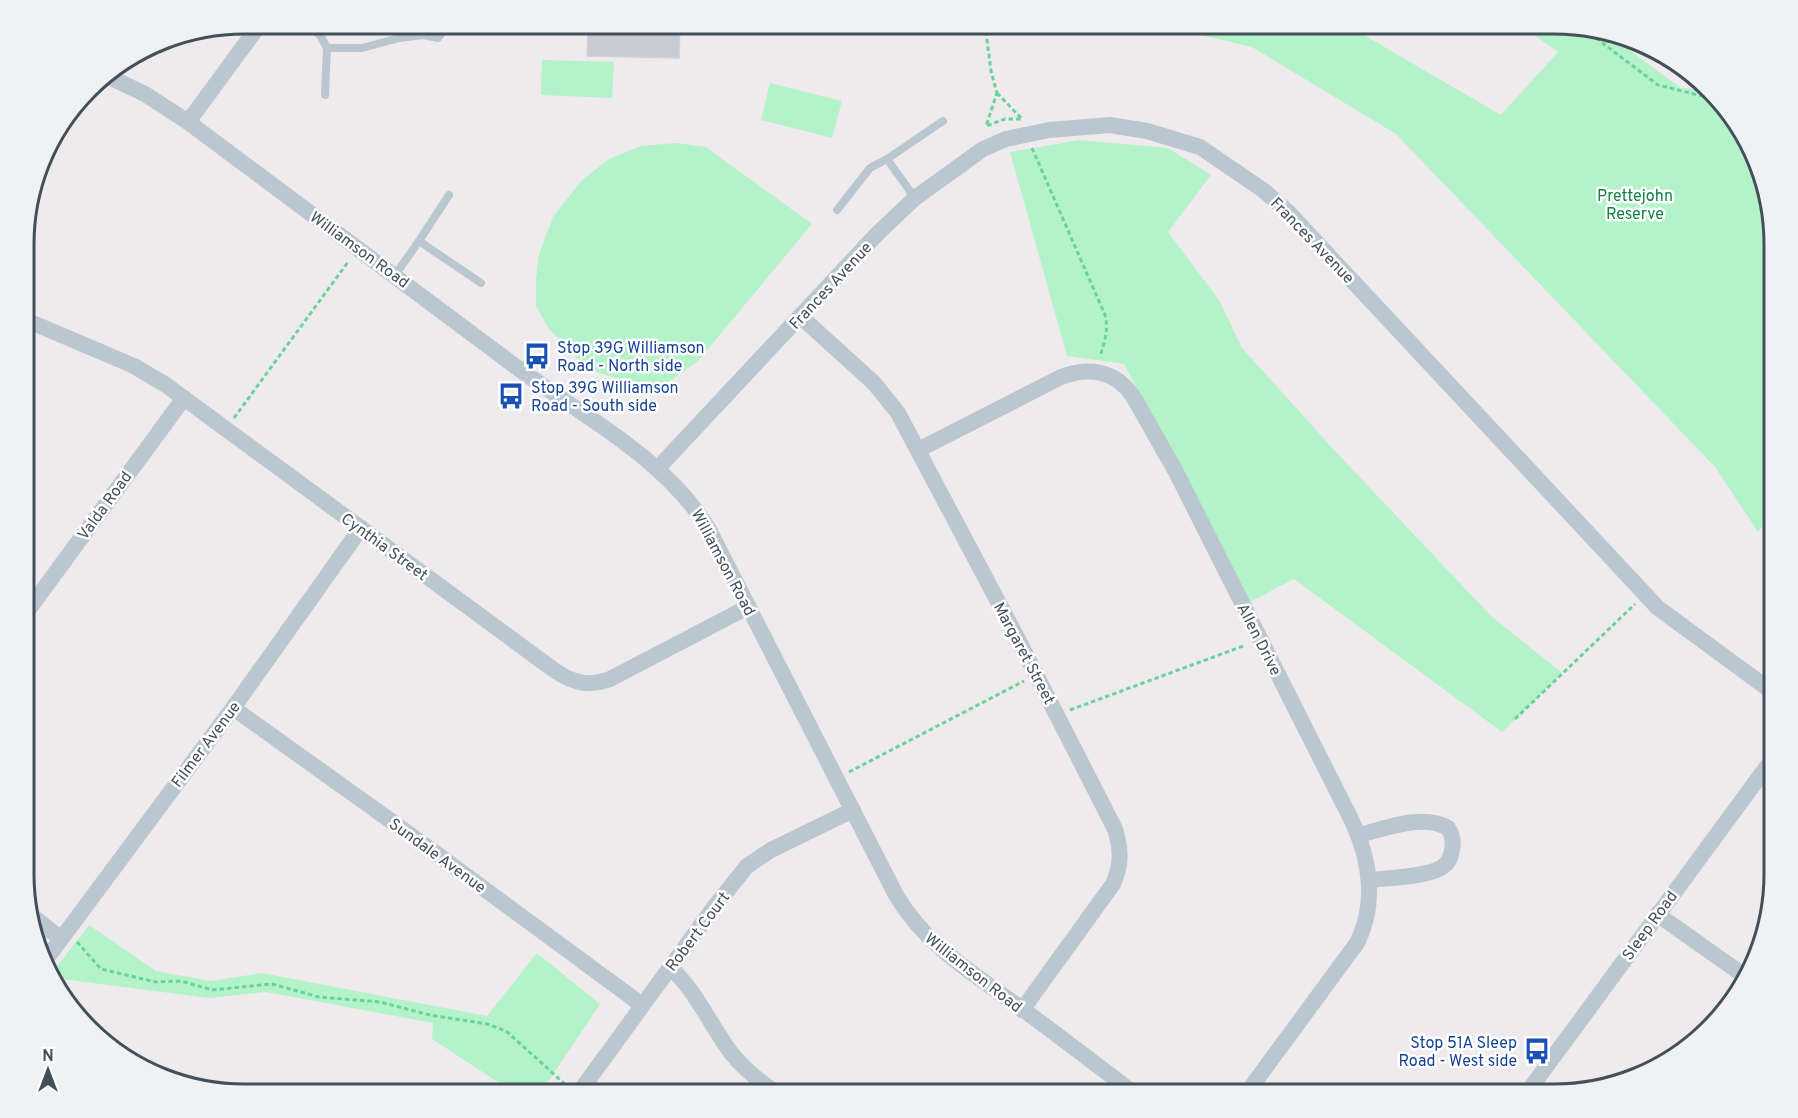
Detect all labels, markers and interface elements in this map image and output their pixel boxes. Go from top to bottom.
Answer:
park label: Prettejohn Reserve [1597,187,1673,225]
street label: Frances Avenue [1265,194,1358,289]
street label: Williamson Road [305,208,412,293]
street label: Frances Avenue [786,238,877,334]
place label: Stop 39G Williamson Road - North side [557,339,705,377]
bus stop icon: Stop 39G Williamson Road - North side [522,341,552,371]
place label: Stop 39G Williamson Road - South side [531,379,679,417]
bus stop icon: Stop 39G Williamson Road - South side [496,381,526,411]
street label: Valda Road [74,468,137,544]
street label: Williamson Road [686,506,759,620]
street label: Cynthia Street [336,509,431,586]
street label: Margaret Street [988,599,1059,708]
street label: Allen Drive [1231,600,1285,680]
street label: Filmer Avenue [168,698,245,792]
street label: Sundale Avenue [385,815,489,898]
street label: Sleep Road [1619,887,1683,965]
street label: Robert Court [662,888,735,976]
street label: Williamson Road [920,929,1025,1018]
place label: Stop 51A Sleep Road - West side [1398,1034,1517,1072]
bus stop icon: Stop 51A Sleep Road - West side [1522,1036,1552,1066]
north arrow [18,1040,78,1100]
text: N [42,1047,54,1067]

